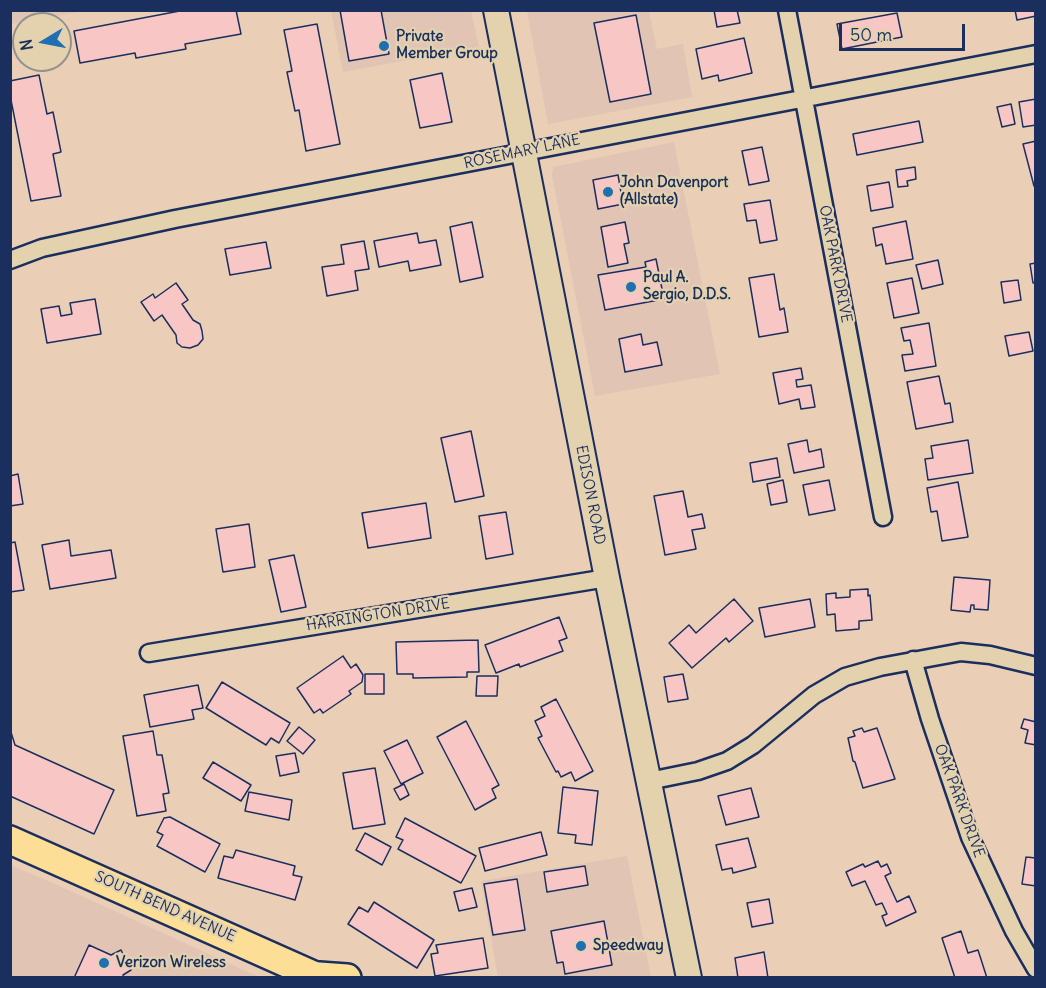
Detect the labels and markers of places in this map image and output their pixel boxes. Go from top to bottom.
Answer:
place label: Private Member Group [396,28,498,63]
marker: Private Member Group [377,39,391,53]
place label: John Davenport (Allstate) [620,174,728,209]
marker: John Davenport (Allstate) [601,185,615,199]
place label: Paul A. Sergio, D.D.S. [643,269,731,304]
marker: Paul A. Sergio, D.D.S. [624,280,638,294]
place label: Speedway [593,937,664,955]
marker: Speedway [574,939,588,953]
place label: Verizon Wireless [116,954,226,972]
marker: Verizon Wireless [97,956,111,970]

